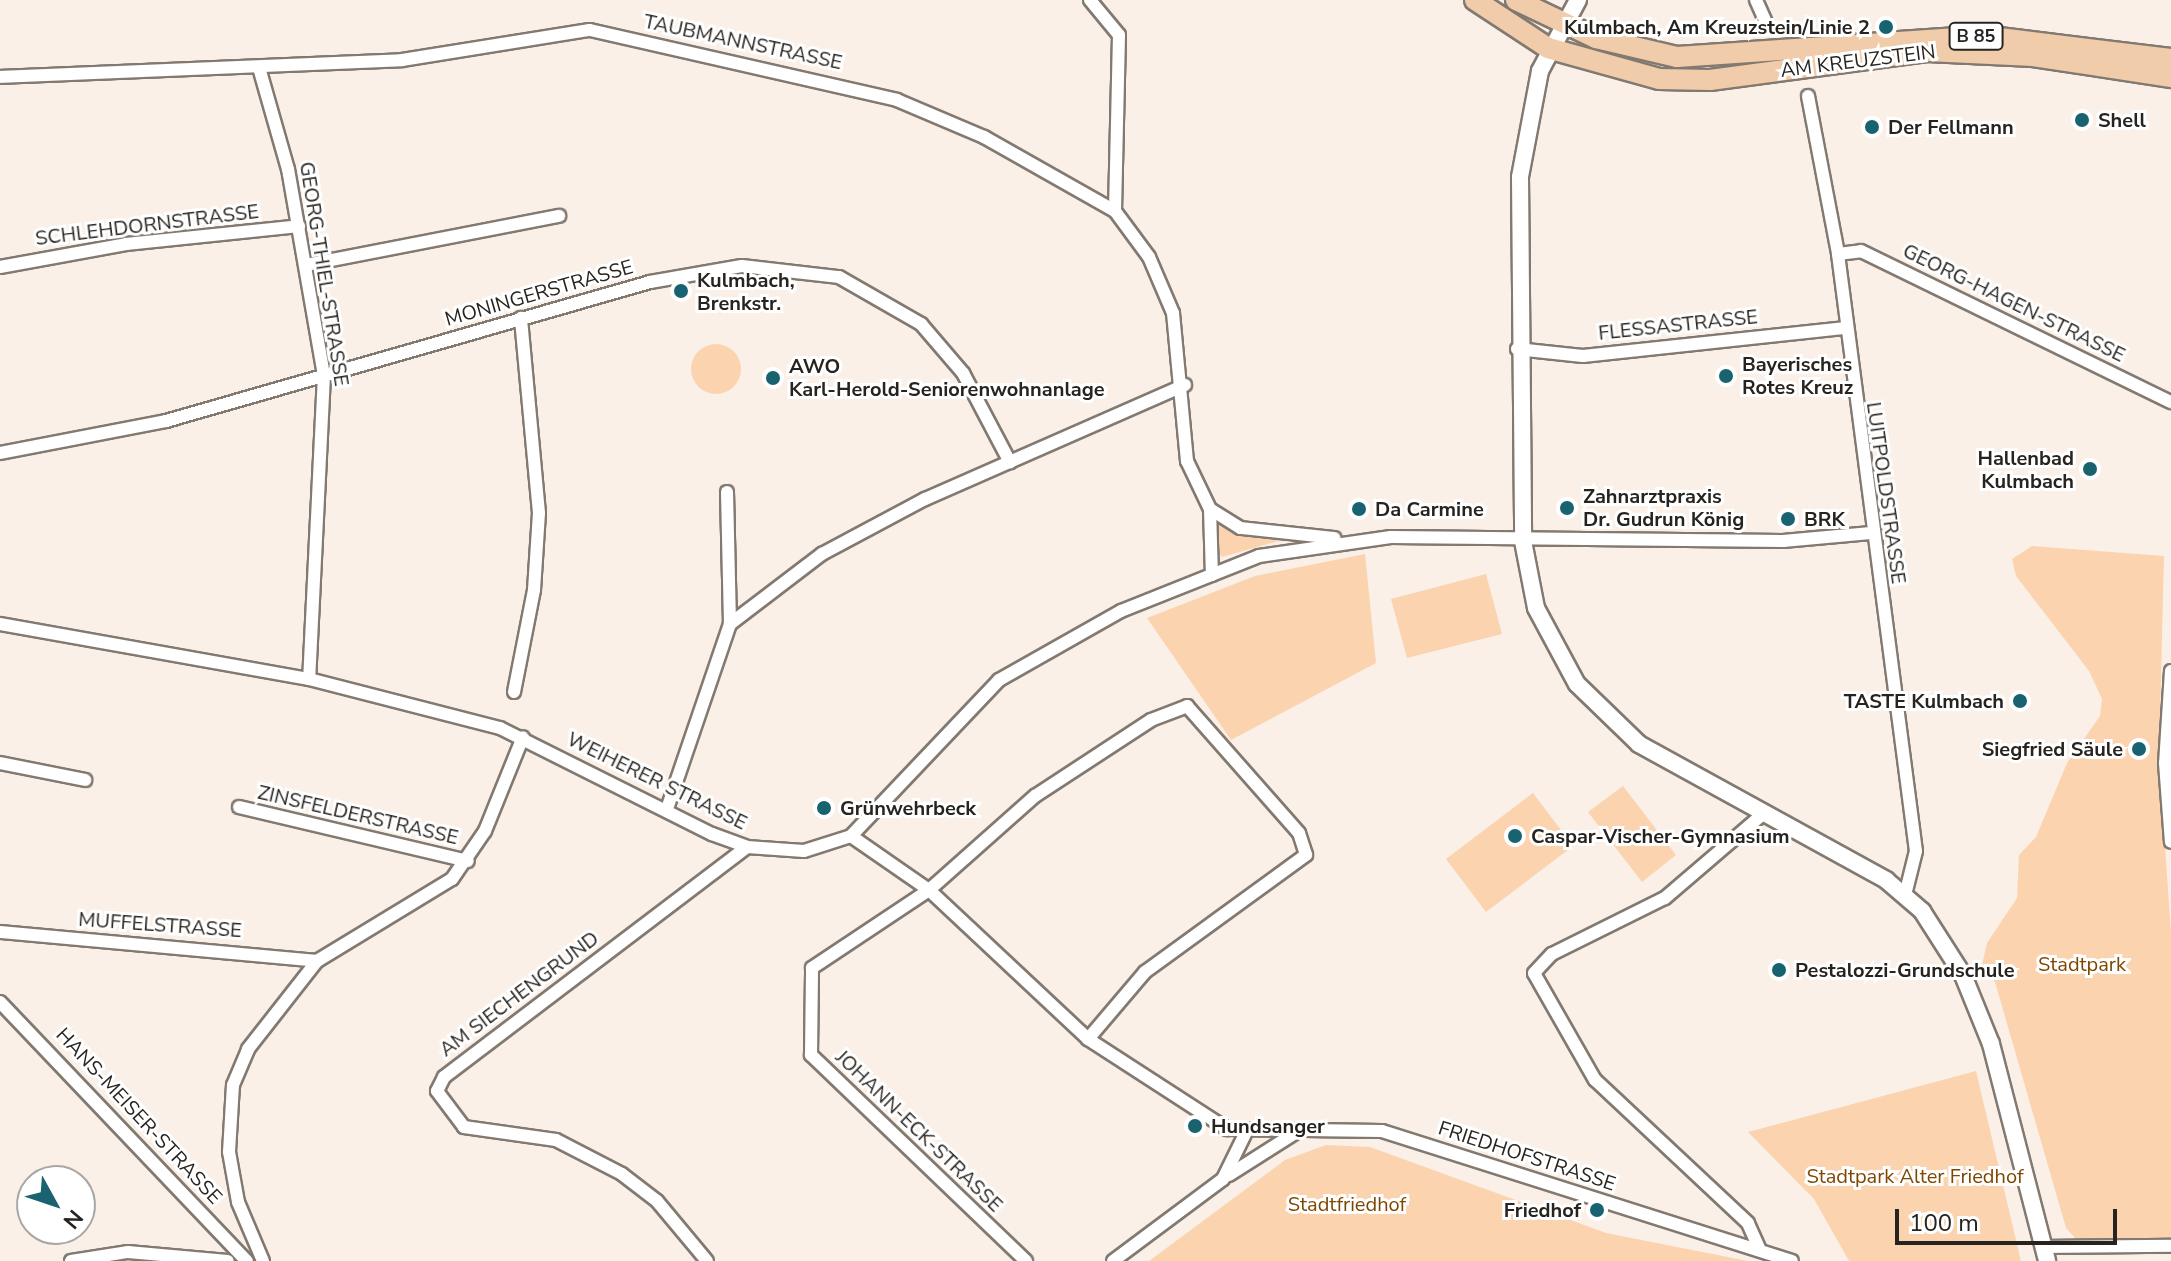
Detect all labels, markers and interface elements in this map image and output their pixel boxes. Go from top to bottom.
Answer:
street label: TAUBMANNSTRASSE [642,9,844,75]
place label: Kulmbach, Am Kreuzstein/Linie 2 [1564,15,1870,39]
marker: Kulmbach, Am Kreuzstein/Linie 2 [1877,18,1895,36]
road number: B 85 [1948,22,2004,50]
street label: AM KREUZSTEIN [1779,40,1937,82]
place label: Shell [2098,108,2146,132]
marker: Shell [2073,111,2091,129]
place label: Der Fellmann [1888,115,2014,139]
marker: Der Fellmann [1863,118,1881,136]
street label: GEORG-THIEL-STRASSE [294,160,354,388]
street label: SCHLEHDORNSTRASSE [34,199,260,251]
street label: GEORG-HAGEN-STRASSE [1899,239,2129,367]
street label: MONINGERSTRASSE [442,255,636,331]
place label: Kulmbach, Brenkstr. [697,268,795,315]
marker: Kulmbach, Brenkstr. [672,282,690,300]
street label: FLESSASTRASSE [1597,305,1759,345]
place label: Bayerisches Rotes Kreuz [1742,352,1853,399]
place label: AWO Karl-Herold-Seniorenwohnanlage [789,354,1105,401]
marker: Bayerisches Rotes Kreuz [1717,367,1735,385]
marker: AWO Karl-Herold-Seniorenwohnanlage [764,369,782,387]
street label: LUITPOLDSTRASSE [1861,400,1911,586]
place label: Hallenbad Kulmbach [1977,446,2074,493]
marker: Hallenbad Kulmbach [2081,460,2099,478]
place label: Zahnarztpraxis Dr. Gudrun König [1583,484,1744,531]
place label: Da Carmine [1375,497,1484,521]
marker: Zahnarztpraxis Dr. Gudrun König [1558,499,1576,517]
marker: Da Carmine [1350,500,1368,518]
place label: BRK [1804,507,1845,531]
marker: BRK [1779,510,1797,528]
place label: TASTE Kulmbach [1844,689,2004,713]
marker: TASTE Kulmbach [2011,692,2029,710]
street label: WEIHERER STRASSE [563,727,751,835]
place label: Siegfried Säule [1982,737,2123,761]
marker: Siegfried Säule [2130,740,2148,758]
street label: ZINSFELDERSTRASSE [255,780,461,850]
place label: Grünwehrbeck [840,796,976,820]
marker: Grünwehrbeck [815,799,833,817]
place label: Caspar-Vischer-Gymnasium [1531,824,1790,848]
marker: Caspar-Vischer-Gymnasium [1506,827,1524,845]
street label: MUFFELSTRASSE [78,907,242,943]
street label: AM SIECHENGRUND [435,926,603,1062]
park label: Stadtpark [2038,952,2126,976]
place label: Pestalozzi-Grundschule [1795,958,2014,982]
marker: Pestalozzi-Grundschule [1770,961,1788,979]
street label: HANS-MEISER-STRASSE [51,1023,227,1209]
street label: JOHANN-ECK-STRASSE [831,1045,1007,1217]
place label: Hundsanger [1211,1114,1325,1138]
street label: FRIEDHOFSTRASSE [1435,1116,1619,1196]
marker: Hundsanger [1186,1117,1204,1135]
park label: Stadtpark Alter Friedhof [1806,1164,2024,1188]
north arrow [16,1165,96,1245]
park label: Stadtfriedhof [1288,1192,1406,1216]
scale bar [1899,1193,2121,1243]
place label: Friedhof [1504,1198,1581,1222]
marker: Friedhof [1588,1201,1606,1219]
text: N [56,1203,90,1235]
text: 100 m [1909,1207,1979,1239]

